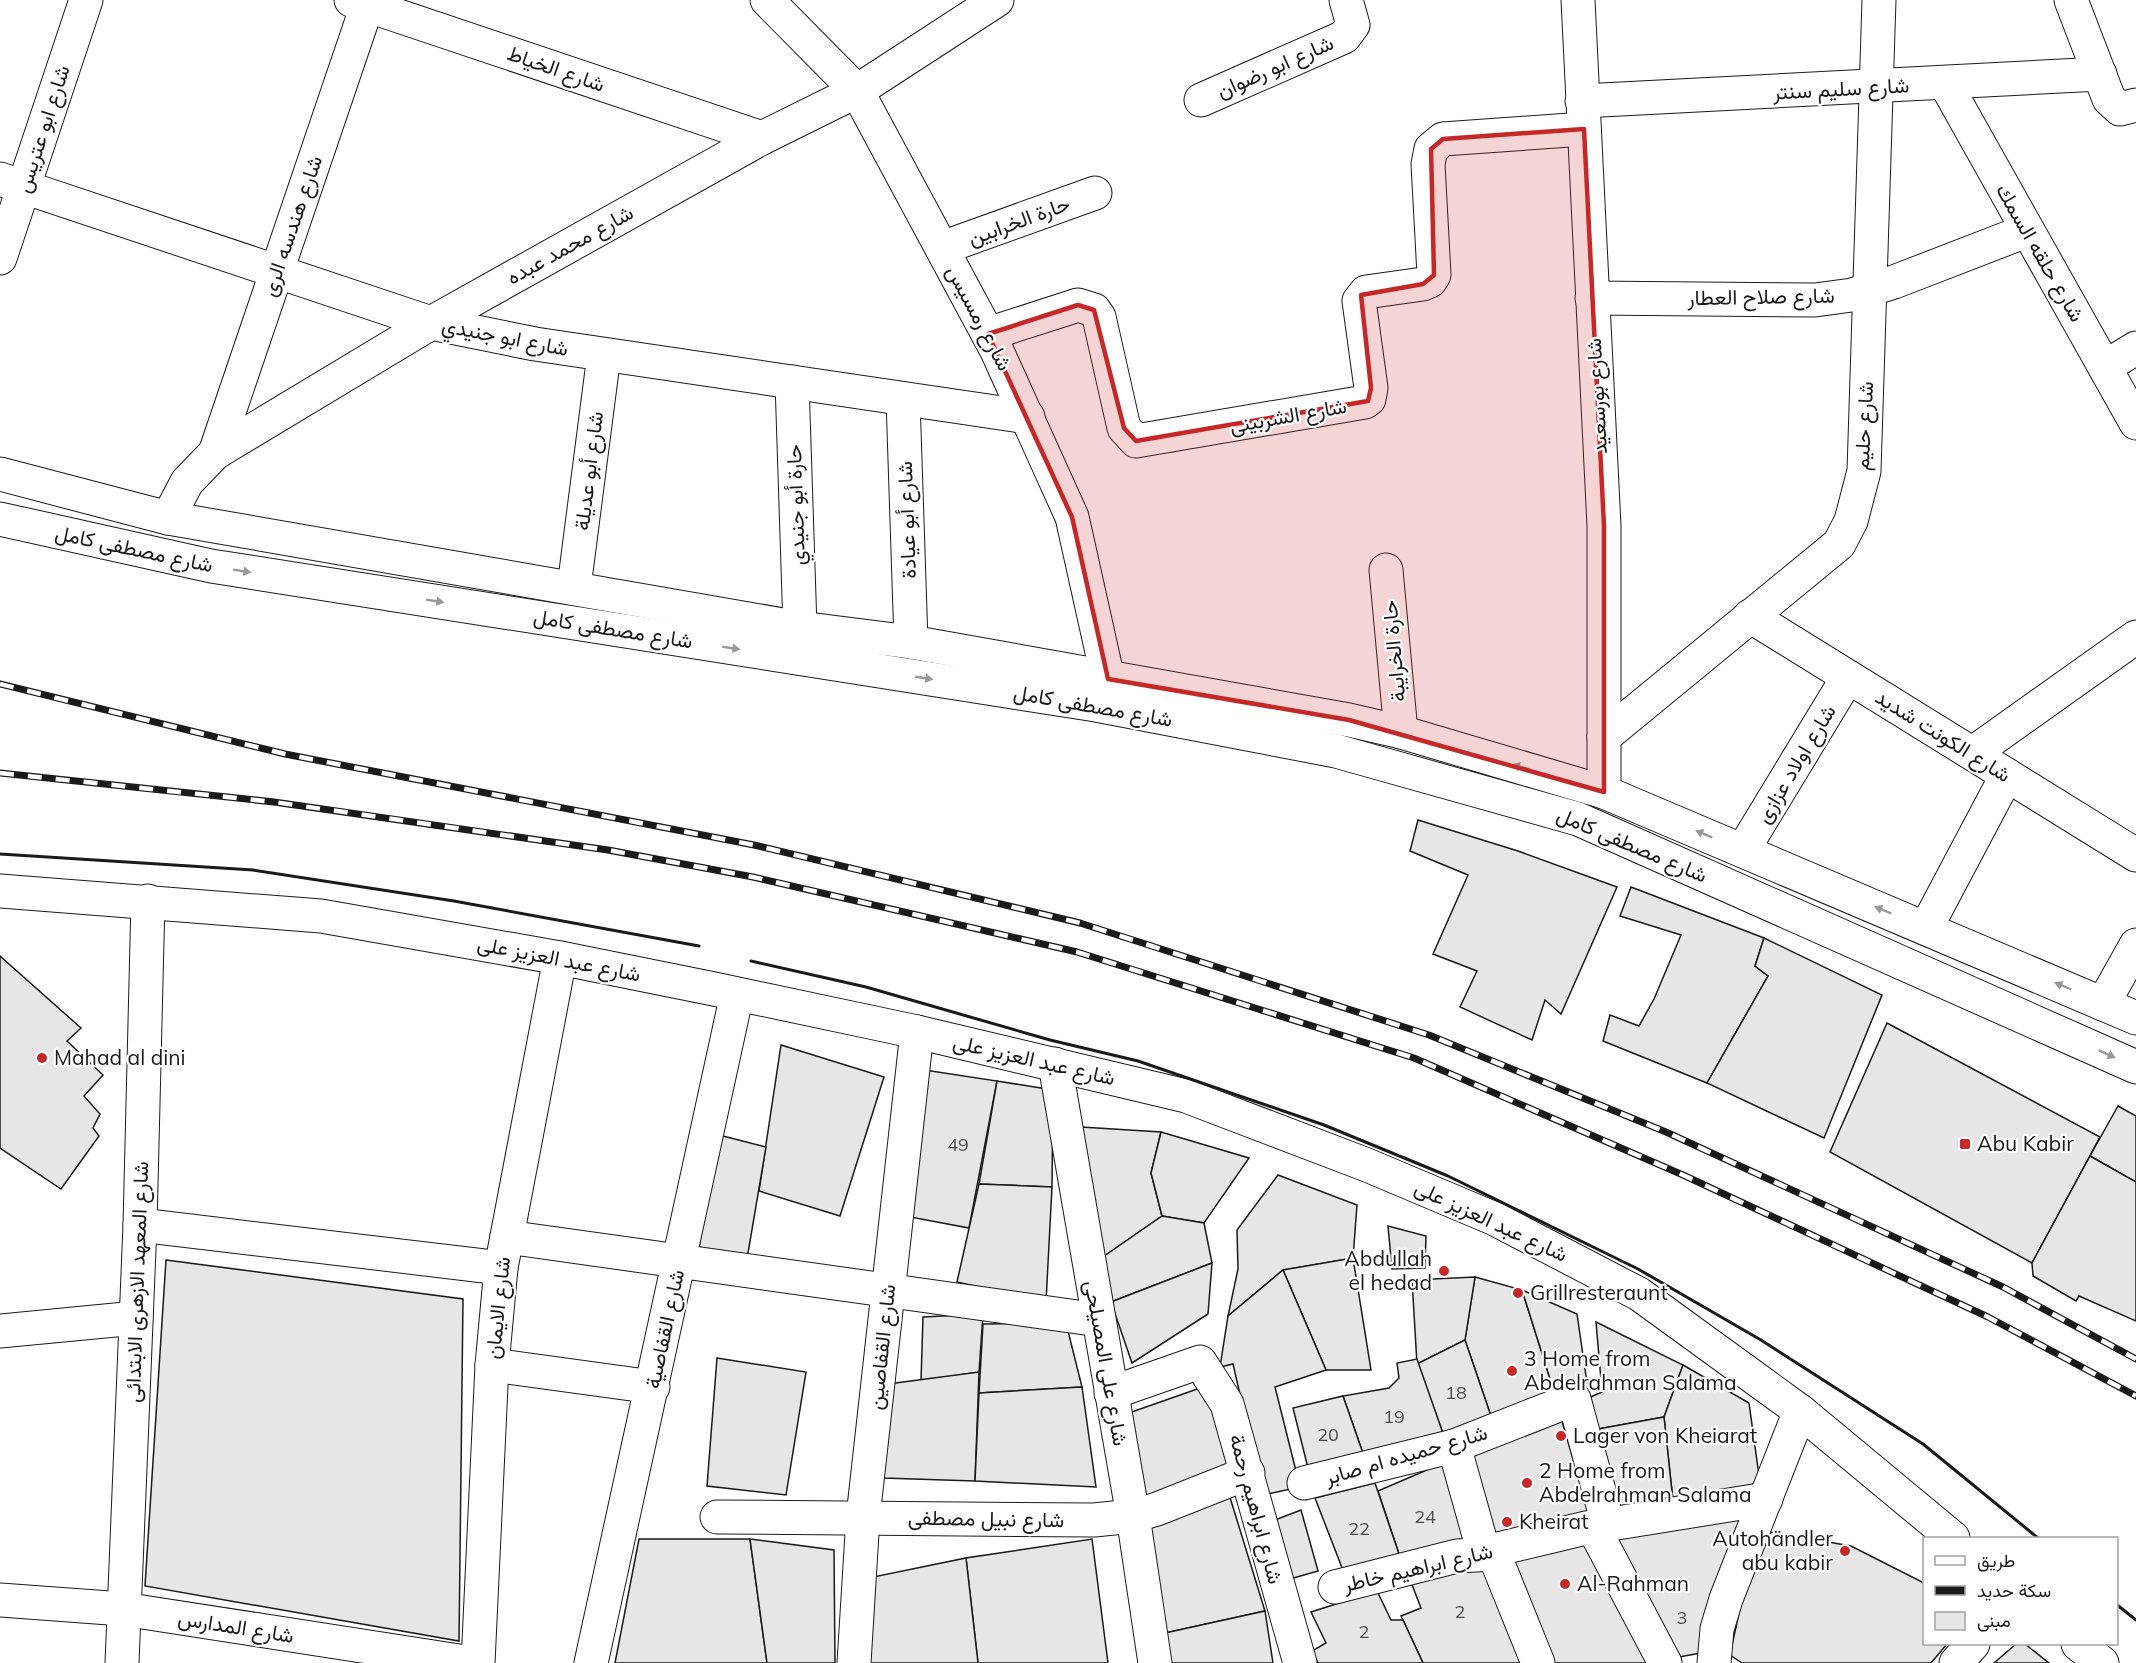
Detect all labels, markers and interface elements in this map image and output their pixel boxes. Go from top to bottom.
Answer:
street label: شارع ابو رضوان [1212,29,1338,105]
street label: شارع الخياط [503,39,609,99]
street label: شارع ابو عتريس [9,62,77,196]
street label: شارع سليم سنتر [1771,71,1910,107]
street label: شارع هندسه الرى [255,152,329,300]
street label: شارع حلقه السمك [1989,179,2091,327]
street label: حارة الخرابين [964,190,1074,251]
street label: شارع محمد عبده [502,199,638,291]
street label: شارع رمسيس [939,260,1019,376]
street label: شارع صلاح العطار [1686,282,1835,312]
street label: شارع ابو جنيدي [439,311,571,366]
street label: شارع بورسعيد [1580,337,1614,455]
street label: شارع حليم [1848,381,1880,471]
street label: شارع الشربينى [1227,392,1349,440]
street label: شارع أبو عديلة [568,410,610,532]
street label: حارة أبو جنيدي [780,444,815,566]
street label: شارع أبو عيادة [891,461,923,579]
street label: شارع مصطفى كامل [52,519,216,579]
one-way arrow [233,567,252,576]
one-way arrow [425,597,444,606]
street label: حارة الخرايبة [1376,599,1411,703]
street label: شارع مصطفى كامل [531,603,695,655]
one-way arrow [722,644,741,653]
one-way arrow [914,673,933,682]
street label: شارع مصطفى كامل [1011,678,1175,734]
street label: شارع الكونت شديد [1870,683,2016,789]
street label: شارع اولاد عزازى [1750,699,1842,829]
one-way arrow [1512,762,1530,771]
street label: شارع مصطفى كامل [1553,801,1711,889]
one-way arrow [1695,829,1713,838]
one-way arrow [1874,905,1892,915]
street label: شارع عبد العزيز على [475,929,643,989]
one-way arrow [2054,982,2071,991]
street label: شارع عبد العزيز على [950,1028,1118,1092]
place label: Mahad al dini [54,1044,186,1070]
one-way arrow [2098,1050,2116,1059]
marker: Mahad al dini [35,1051,49,1065]
place label: Abu Kabir [1977,1130,2074,1156]
house number: 49 [947,1133,969,1156]
marker: Abu Kabir [1958,1137,1972,1151]
street label: شارع المعهد الازهرى الابتدائى [119,1161,155,1403]
street label: شارع عبد العزيز على [1410,1173,1572,1269]
place label: Abdullah el hedad [1344,1245,1432,1295]
street label: شارع الايمان [479,1255,517,1361]
marker: Abdullah el hedad [1437,1264,1451,1278]
street label: شارع القفاصية [639,1267,691,1391]
street label: شارع على المصيلحى [1078,1278,1134,1448]
place label: Grillresteraunt [1530,1279,1668,1305]
street label: شارع القفاصين [861,1283,903,1411]
marker: Grillresteraunt [1511,1286,1525,1300]
place label: 3 Home from Abdelrahman Salama [1524,1345,1737,1395]
marker: 3 Home from Abdelrahman Salama [1505,1364,1519,1378]
house number: 18 [1445,1381,1467,1404]
house number: 19 [1383,1405,1405,1428]
street label: شارع حميده ام صابر [1320,1418,1491,1492]
place label: Lager von Kheiarat [1573,1422,1757,1448]
house number: 20 [1317,1423,1339,1446]
marker: Lager von Kheiarat [1554,1429,1568,1443]
street label: شارع ابراهيم رحمة [1223,1431,1289,1587]
place label: 2 Home from Abdelrahman Salama [1539,1457,1752,1507]
marker: 2 Home from Abdelrahman Salama [1520,1476,1534,1490]
street label: شارع نبيل مصطفى [908,1504,1064,1534]
house number: 24 [1414,1505,1436,1528]
place label: Kheirat [1519,1508,1589,1534]
marker: Kheirat [1500,1515,1514,1529]
house number: 22 [1348,1517,1370,1540]
place label: Autohändler abu kabir [1712,1525,1833,1575]
street label: شارع ابراهيم خاطر [1339,1537,1496,1599]
legend [1923,1537,2118,1645]
marker: Autohändler abu kabir [1838,1544,1852,1558]
text: طريق [1977,1549,2015,1572]
place label: Al-Rahman [1577,1570,1689,1596]
marker: Al-Rahman [1558,1577,1572,1591]
text: سكة حديد [1977,1579,2051,1602]
house number: 2 [1455,1600,1465,1623]
street label: شارع المدارس [176,1604,296,1650]
house number: 3 [1677,1606,1687,1629]
text: مبنى [1977,1609,2011,1632]
house number: 2 [1359,1620,1369,1643]

